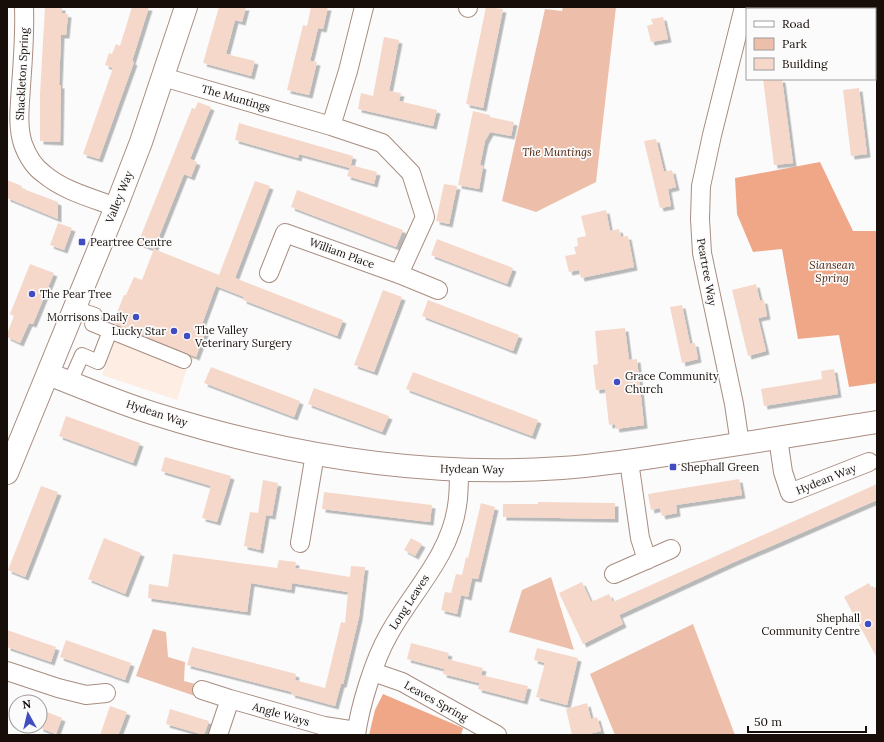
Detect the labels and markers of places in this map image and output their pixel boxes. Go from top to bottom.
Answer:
place label: Peartree Centre [90,235,172,249]
marker: Peartree Centre [77,237,87,247]
place label: The Pear Tree [40,287,112,301]
marker: The Pear Tree [27,289,37,299]
place label: Morrisons Daily [47,310,128,324]
marker: Morrisons Daily [131,312,141,322]
place label: The Valley Veterinary Surgery [194,323,292,350]
place label: Lucky Star [112,324,166,338]
marker: Lucky Star [169,326,179,336]
marker: The Valley Veterinary Surgery [182,331,192,341]
place label: Grace Community Church [625,369,719,396]
marker: Grace Community Church [612,377,622,387]
place label: Shephall Green [681,460,759,474]
marker: Shephall Green [668,462,678,472]
place label: Shephall Community Centre [762,611,860,638]
marker: Shephall Community Centre [863,619,873,629]

